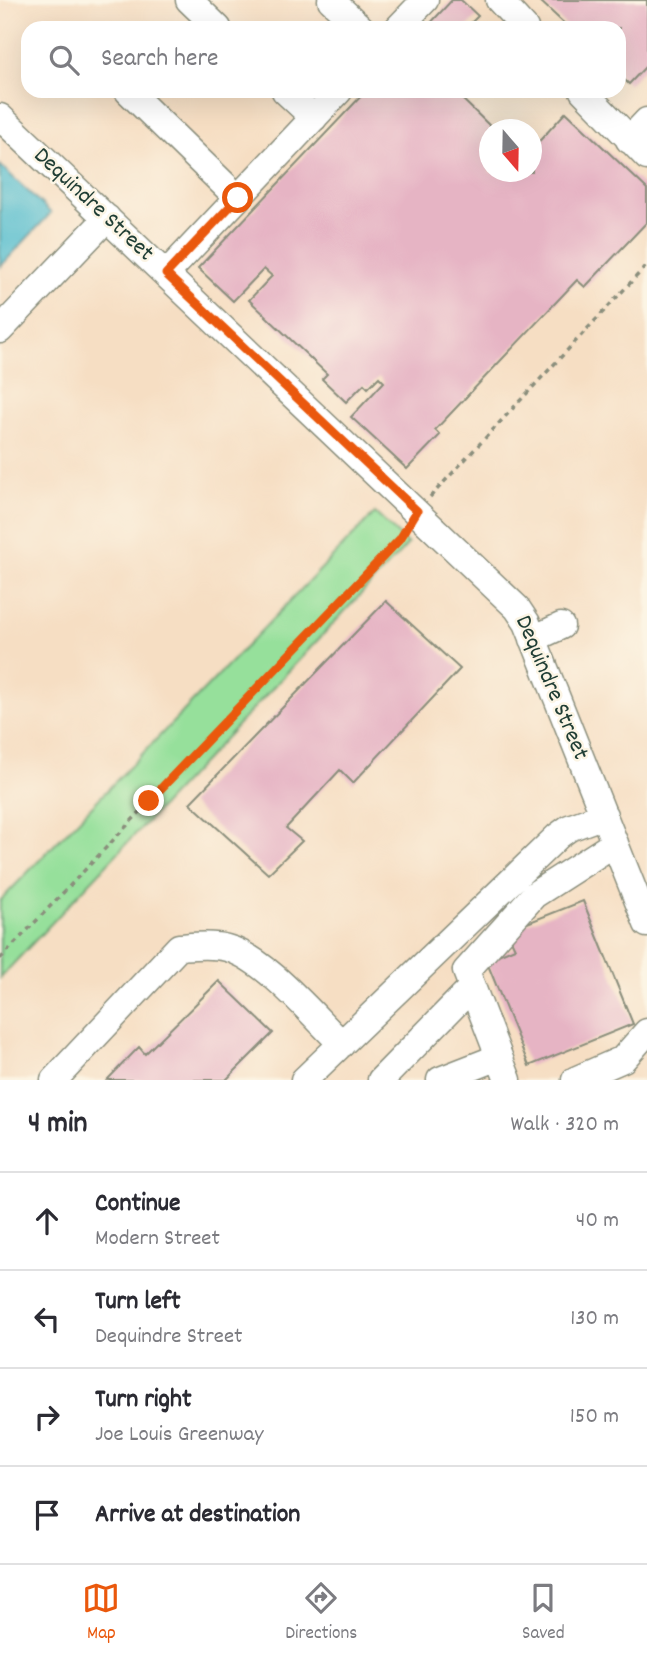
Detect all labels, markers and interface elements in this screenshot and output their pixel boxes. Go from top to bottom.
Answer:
search box [21,21,626,98]
icon: search [45,41,83,79]
text: Search here [101,41,219,78]
north arrow [479,119,542,182]
street label: Dequindre Street [25,140,161,270]
route start [222,182,253,213]
street label: Dequindre Street [505,610,597,766]
route end [133,785,164,816]
text: 4 min [28,1104,87,1147]
text: Walk · 320 m [510,1109,619,1142]
text: Continue [95,1186,180,1223]
icon: ahead [28,1202,66,1240]
text: 40 m [576,1205,619,1238]
text: Modern Street [95,1223,220,1256]
text: Turn left [95,1284,181,1321]
icon: left [28,1300,66,1338]
text: 130 m [570,1303,619,1336]
text: Dequindre Street [95,1321,243,1354]
text: Turn right [95,1382,192,1419]
icon: right [28,1398,66,1436]
text: 150 m [570,1401,619,1434]
text: Joe Louis Greenway [95,1419,264,1452]
icon: arrive [28,1496,66,1534]
text: Arrive at destination [95,1497,300,1534]
tab: Map [82,1579,120,1648]
tab: Directions [285,1579,357,1648]
tab: Saved [522,1579,565,1648]

